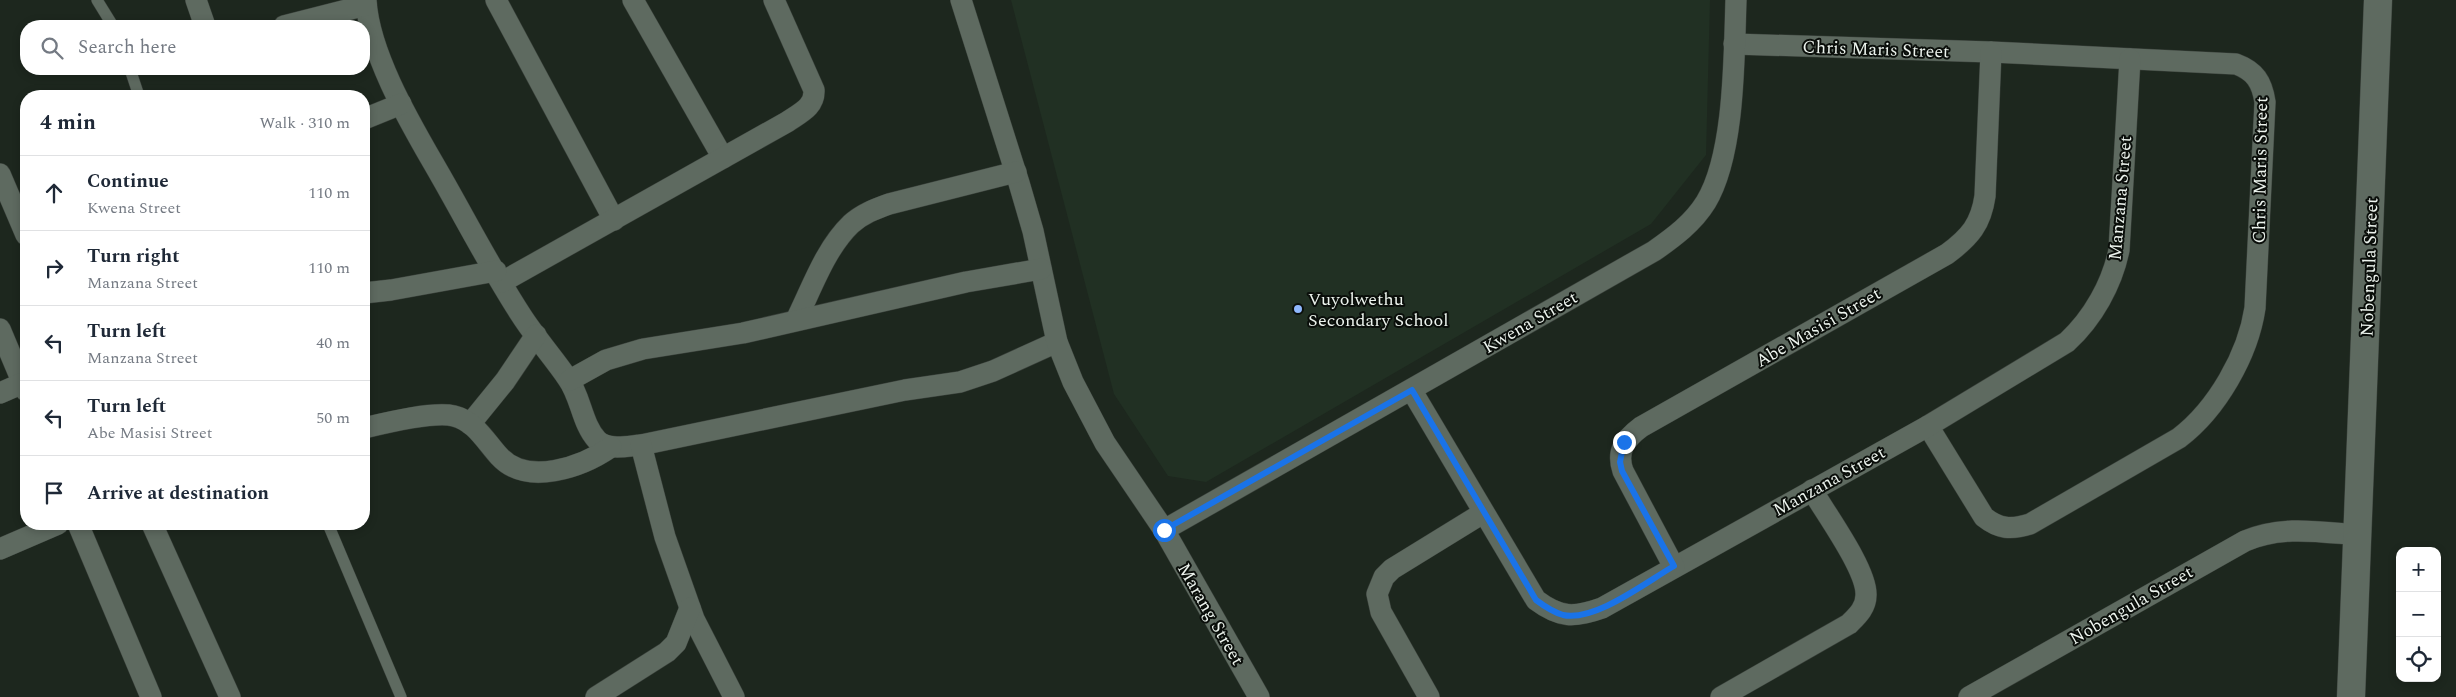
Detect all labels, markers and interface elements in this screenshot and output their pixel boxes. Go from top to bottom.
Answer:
search box [20,20,370,75]
text: Search here [78,33,177,62]
street label: Chris Maris Street [1802,33,1950,66]
icon: search [38,34,66,62]
street label: Chris Maris Street [2246,96,2275,244]
text: 4 min [40,107,96,139]
text: Walk · 310 m [259,111,350,135]
street label: Manzana Street [2102,135,2139,261]
text: Continue [87,167,169,196]
icon: ahead [40,179,68,207]
text: 110 m [308,181,350,205]
text: Kwena Street [87,196,181,220]
street label: Nobengula Street [2354,197,2385,337]
text: Turn right [87,242,180,271]
icon: right [40,254,68,282]
text: 110 m [308,256,350,280]
text: Manzana Street [87,271,198,295]
street label: Abe Masisi Street [1750,280,1886,374]
street label: Kwena Street [1478,284,1583,361]
place label: Vuyolwethu Secondary School [1308,286,1448,334]
marker: Vuyolwethu Secondary School [1292,303,1304,315]
text: Turn left [87,317,166,346]
icon: left [40,329,68,357]
text: 40 m [316,331,350,355]
text: Manzana Street [87,346,198,370]
text: Turn left [87,392,166,421]
icon: left [40,404,68,432]
text: 50 m [316,406,350,430]
text: Abe Masisi Street [87,421,212,445]
route end [1613,431,1636,454]
street label: Manzana Street [1768,439,1890,524]
icon: arrive [40,479,68,507]
text: Arrive at destination [87,479,269,508]
route start [1153,519,1176,542]
map controls [2396,547,2441,682]
button: + [2396,547,2441,592]
street label: Marang Street [1170,558,1251,670]
street label: Nobengula Street [2064,559,2198,652]
button: − [2396,592,2441,637]
button: locate [2396,637,2441,682]

